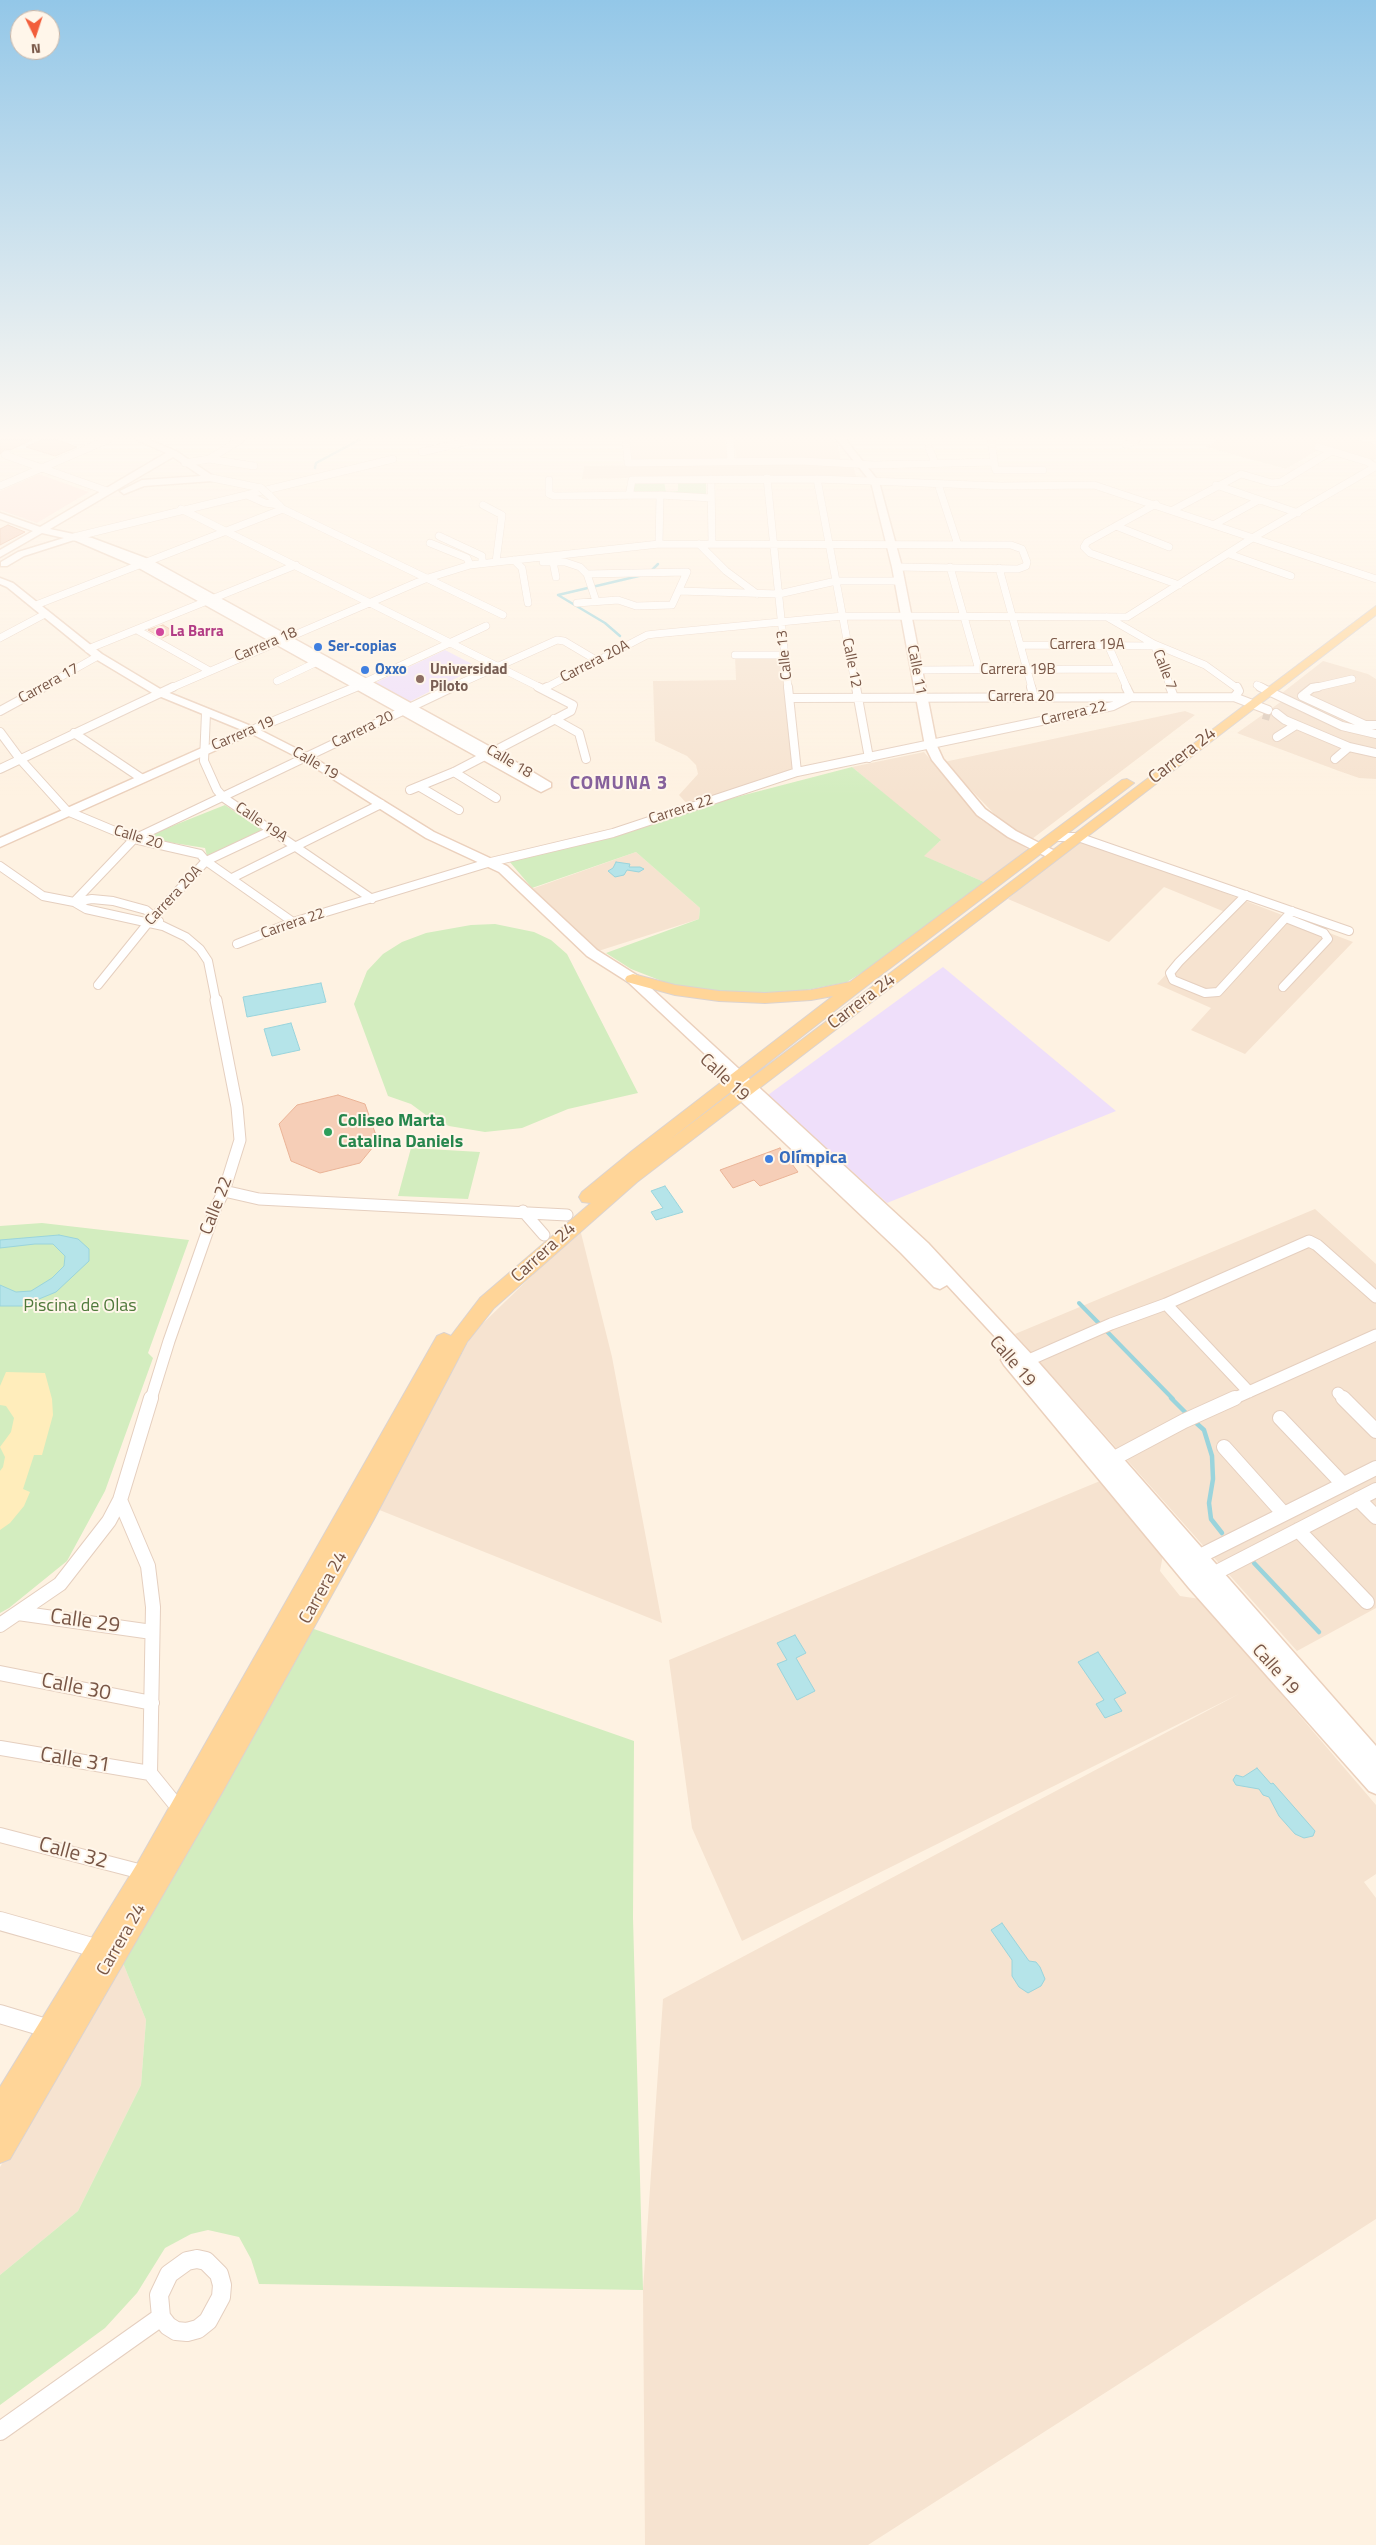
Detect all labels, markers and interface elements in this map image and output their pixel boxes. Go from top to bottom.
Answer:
north arrow [10,10,60,60]
text: N [30,39,42,60]
place label: La Barra [170,623,224,641]
street label: Carrera 18 [232,624,300,666]
marker: La Barra [154,626,166,638]
street label: Calle 13 [773,629,797,681]
street label: Carrera 19A [1049,636,1125,654]
street label: Carrera 20A [557,637,633,687]
street label: Calle 12 [837,637,865,689]
place label: Ser-copias [328,638,397,656]
marker: Ser-copias [312,641,324,653]
street label: Calle 11 [902,644,930,696]
street label: Calle 7 [1148,647,1180,693]
street label: Carrera 17 [16,660,82,708]
place label: Oxxo [375,661,407,679]
place label: Universidad Piloto [430,661,508,696]
street label: Carrera 19B [980,661,1056,679]
marker: Oxxo [359,664,371,676]
marker: Universidad Piloto [414,673,426,685]
street label: Carrera 20 [988,688,1054,706]
street label: Carrera 22 [1040,698,1108,730]
street label: Carrera 20 [329,707,397,753]
street label: Carrera 19 [209,713,277,755]
street label: Carrera 24 [1145,723,1221,789]
street label: Calle 18 [483,741,535,783]
street label: Calle 19 [289,744,341,784]
district label: COMUNA 3 [569,773,669,795]
street label: Carrera 22 [647,791,715,829]
street label: Calle 19A [231,799,291,847]
street label: Calle 20 [111,822,165,854]
street label: Carrera 20A [142,862,206,930]
street label: Carrera 22 [259,905,327,943]
street label: Carrera 24 [824,969,900,1035]
street label: Calle 19 [695,1050,753,1106]
place label: Coliseo Marta Catalina Daniels [338,1111,463,1154]
marker: Coliseo Marta Catalina Daniels [322,1126,334,1138]
place label: Olímpica [779,1148,847,1170]
marker: Olímpica [763,1153,775,1165]
street label: Calle 22 [196,1174,238,1238]
street label: Carrera 24 [507,1218,581,1288]
park label: Piscina de Olas [23,1296,137,1318]
street label: Calle 19 [984,1332,1040,1392]
street label: Carrera 24 [295,1548,353,1628]
street label: Calle 29 [48,1605,122,1639]
street label: Calle 19 [1247,1640,1303,1700]
street label: Calle 30 [39,1669,113,1707]
street label: Calle 31 [38,1743,112,1779]
street label: Calle 32 [36,1833,110,1875]
street label: Carrera 24 [93,1900,151,1980]

